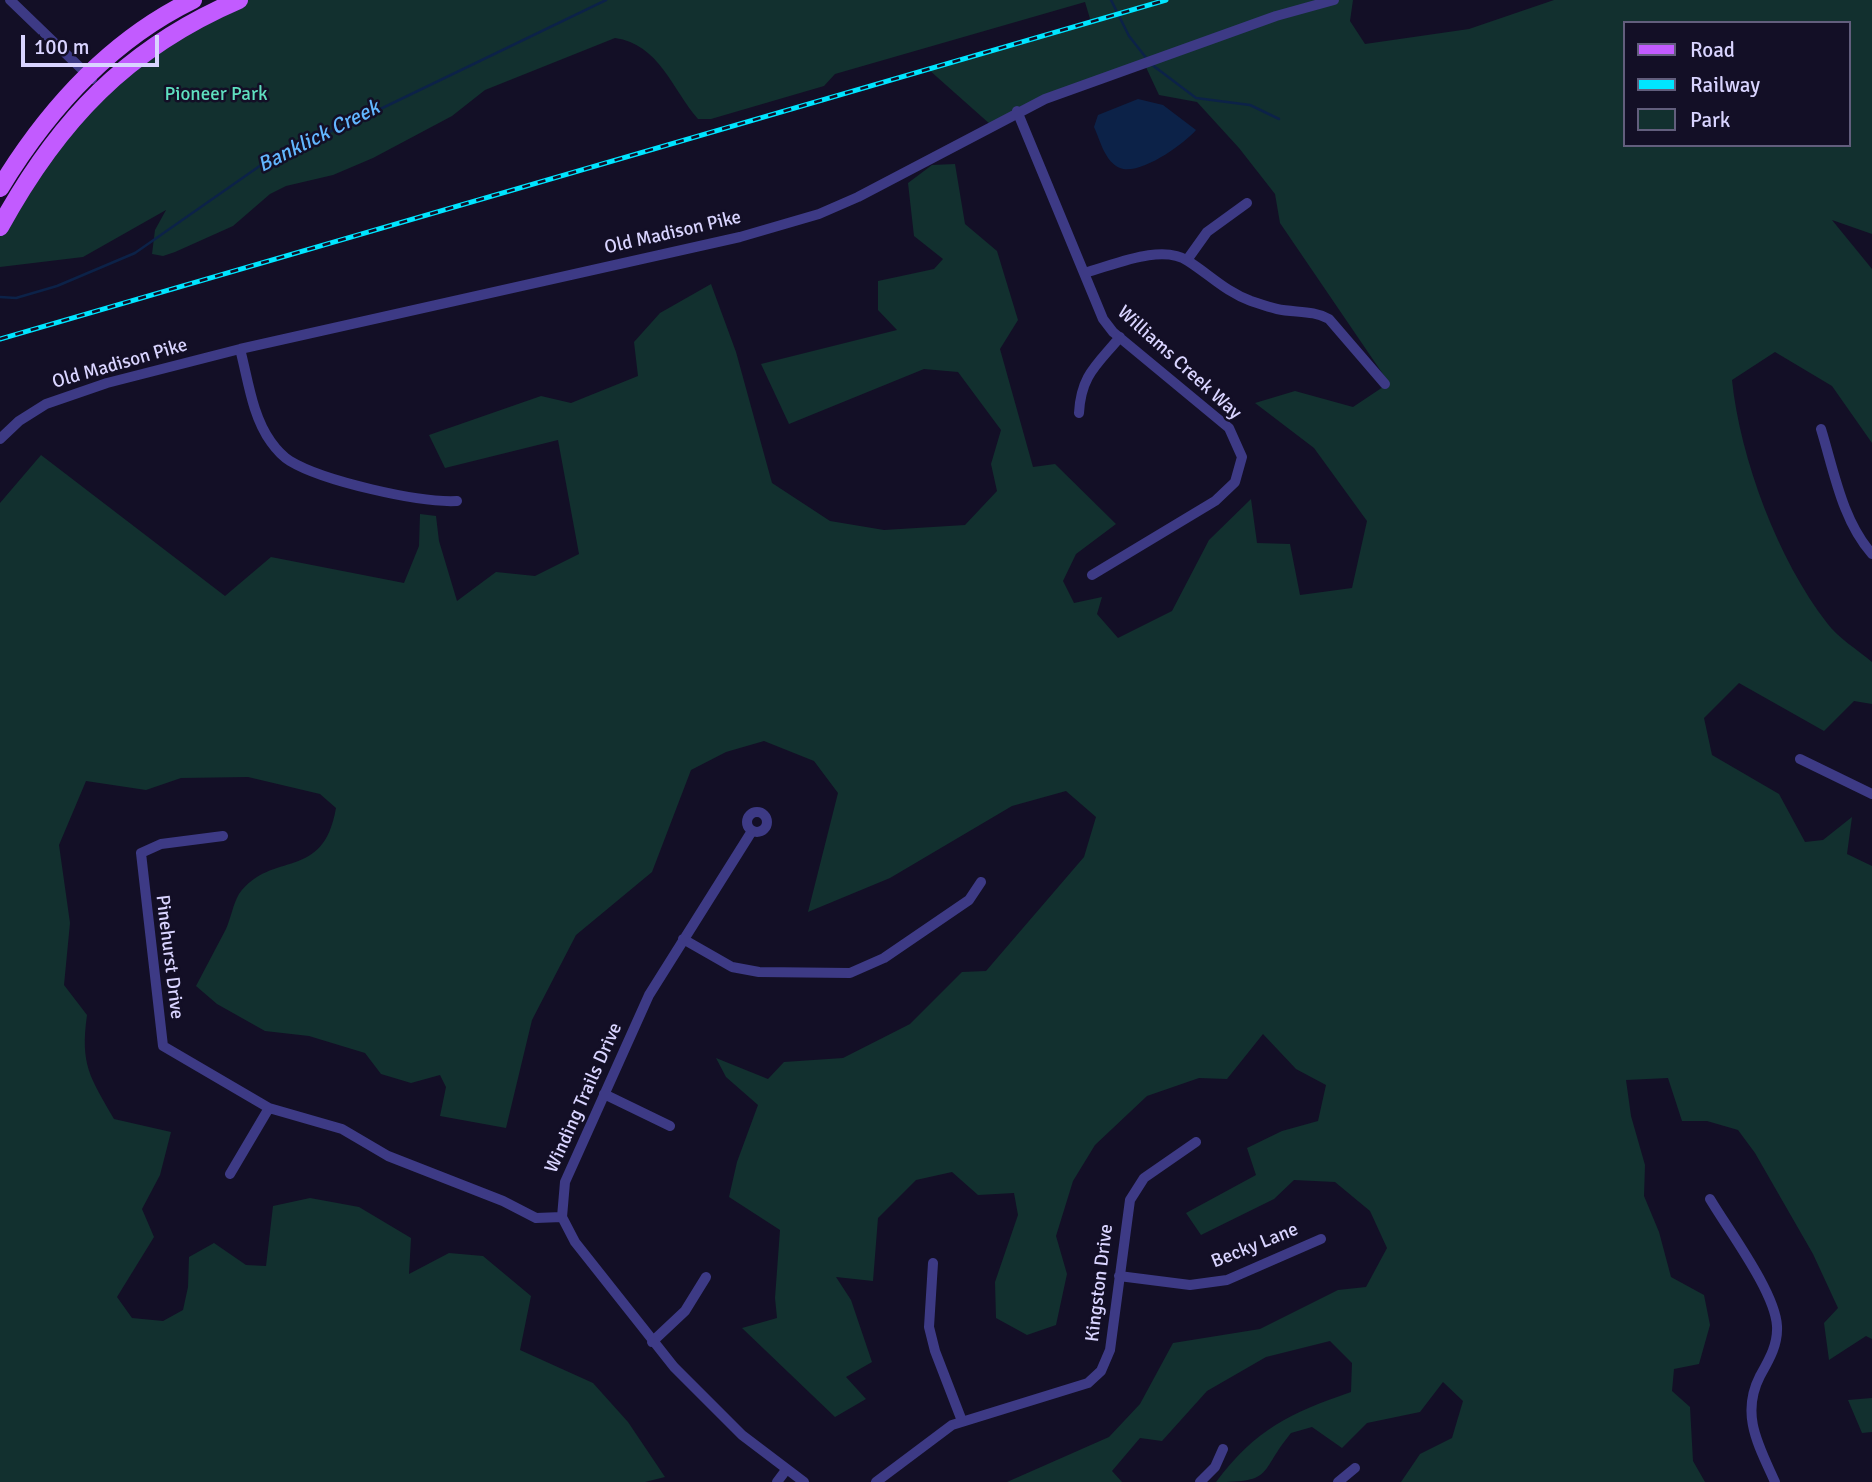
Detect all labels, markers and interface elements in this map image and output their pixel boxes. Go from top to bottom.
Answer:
scale bar [24,21,163,65]
legend [1624,21,1851,147]
text: 100 m [34,34,89,60]
text: Road [1690,37,1735,63]
text: Railway [1690,72,1760,98]
park label: Pioneer Park [165,84,267,106]
water label: Banklick Creek [254,95,384,179]
text: Park [1690,107,1730,133]
street label: Old Madison Pike [602,206,744,260]
street label: Williams Creek Way [1112,301,1246,425]
street label: Old Madison Pike [50,334,190,394]
street label: Pinehurst Drive [150,893,188,1021]
street label: Winding Trails Drive [541,1019,627,1177]
street label: Becky Lane [1208,1218,1302,1274]
street label: Kingston Drive [1081,1223,1119,1343]

